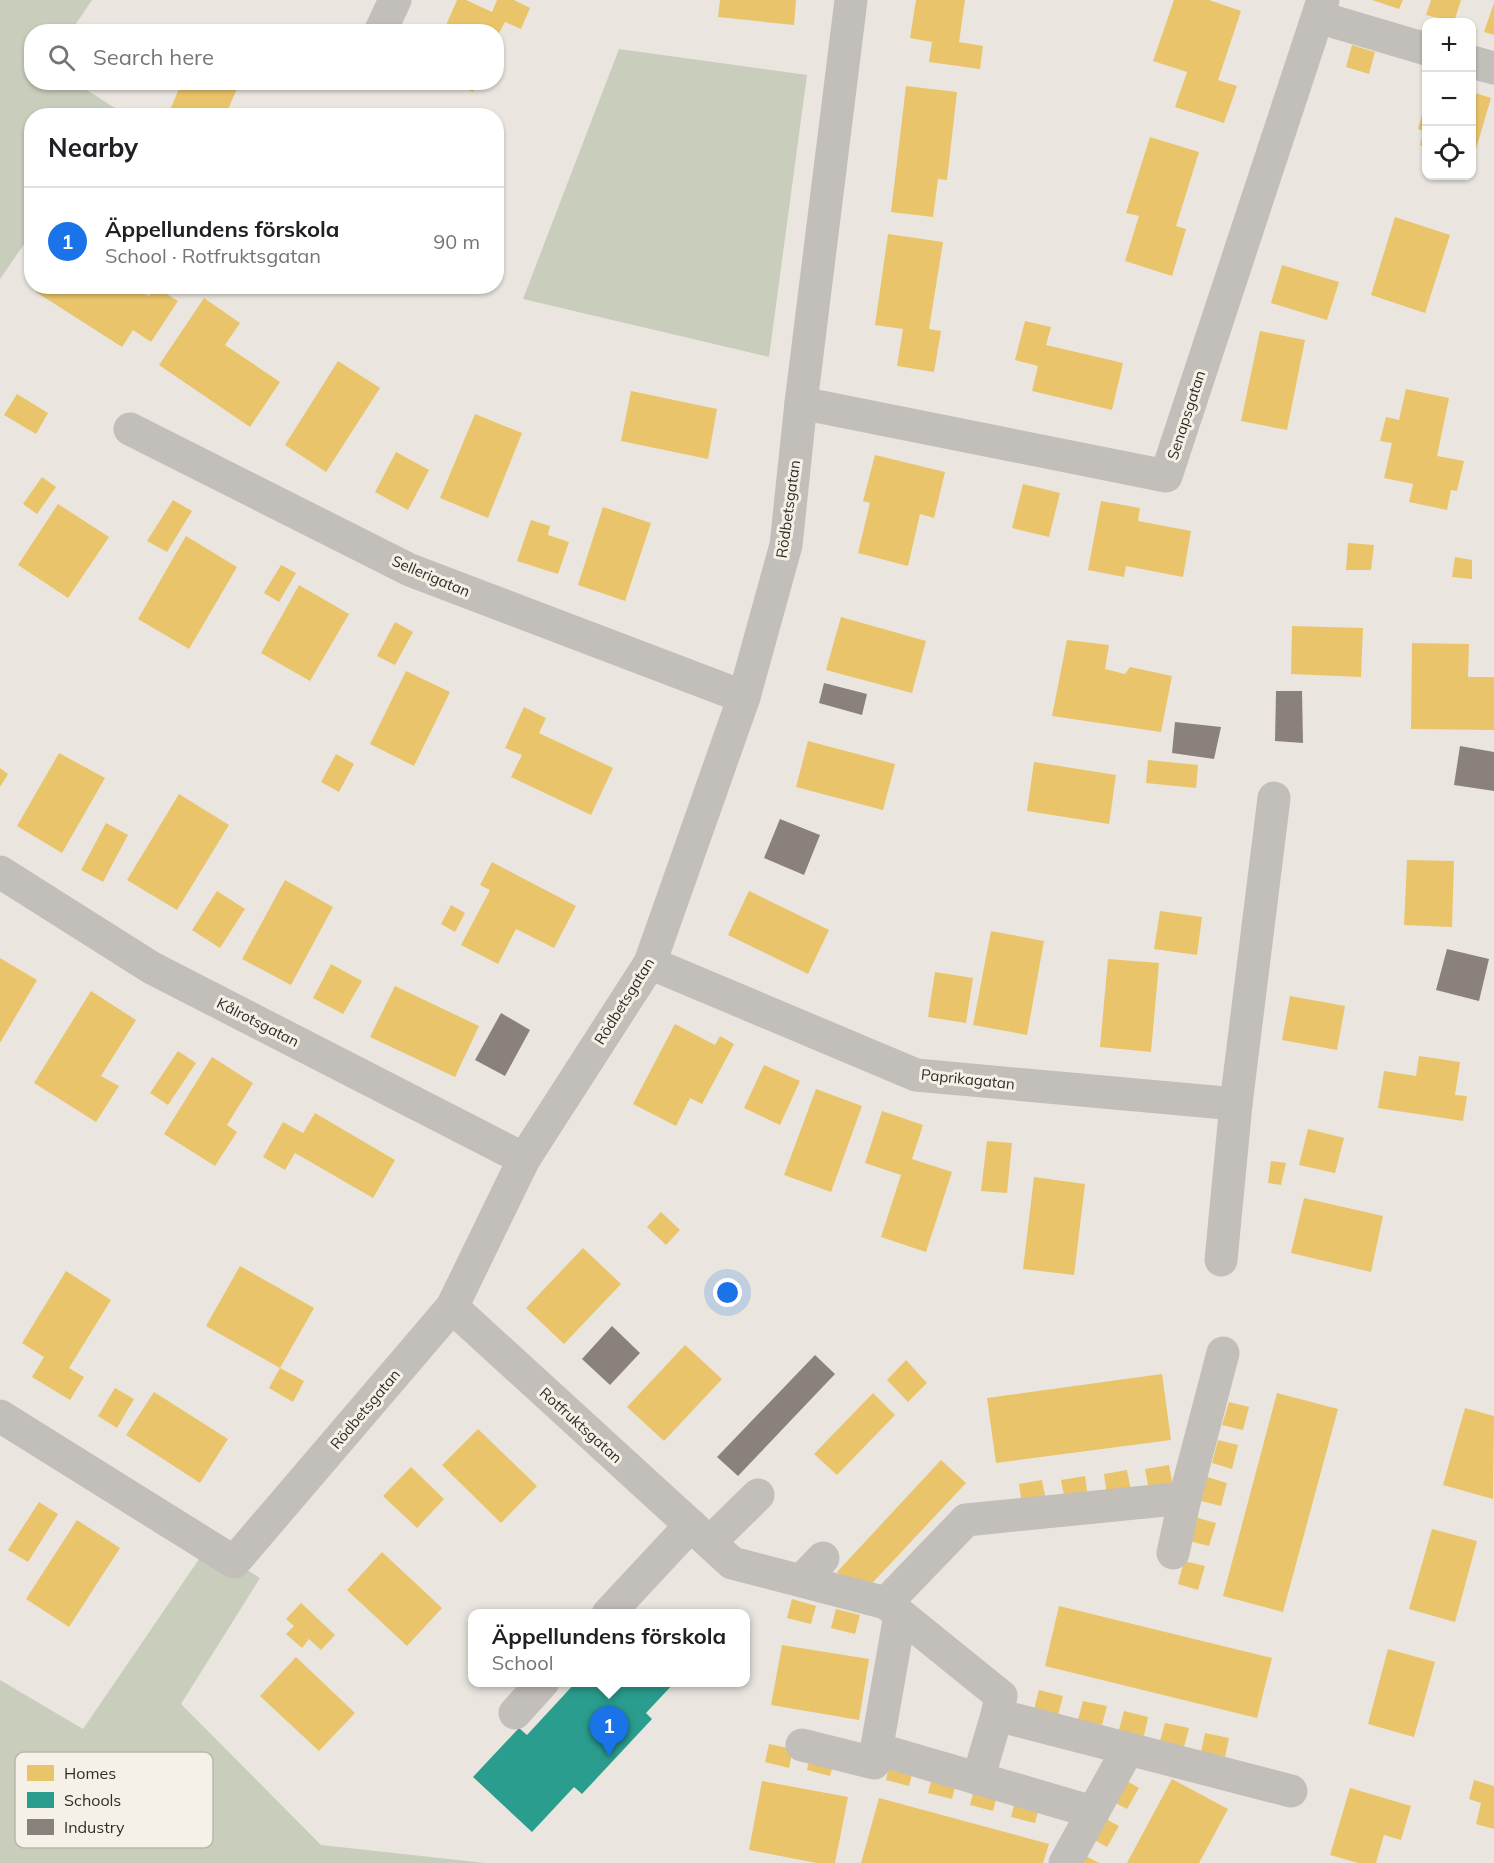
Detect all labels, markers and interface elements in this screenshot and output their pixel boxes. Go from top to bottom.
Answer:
map controls [1422,18,1476,180]
button: + [1422,18,1476,72]
search box [24,24,504,90]
icon: search [45,41,78,74]
text: Search here [93,43,214,71]
button: − [1422,72,1476,126]
button: locate [1422,126,1476,180]
text: Nearby [48,131,138,164]
text: Äppellundens förskola [105,215,339,243]
text: 1 [62,229,74,254]
text: 90 m [433,229,480,254]
text: School · Rotfruktsgatan [105,243,321,268]
street label: Senapsgatan [1163,368,1209,462]
street label: Rödbetsgatan [772,459,804,559]
street label: Sellerigatan [389,551,473,601]
street label: Rödbetsgatan [590,954,658,1048]
street label: Kålrotsgatan [214,993,302,1051]
street label: Paprikagatan [920,1065,1016,1093]
your location [713,1278,742,1307]
street label: Rödbetsgatan [326,1365,404,1453]
street label: Rotfruktsgatan [536,1383,626,1467]
popup [468,1609,750,1687]
text: Äppellundens förskola [492,1622,726,1650]
text: School [492,1650,553,1675]
pin: 1 [590,1706,628,1756]
legend [15,1752,213,1848]
text: Homes [64,1763,116,1783]
text: Schools [64,1790,121,1810]
text: Industry [64,1817,125,1837]

